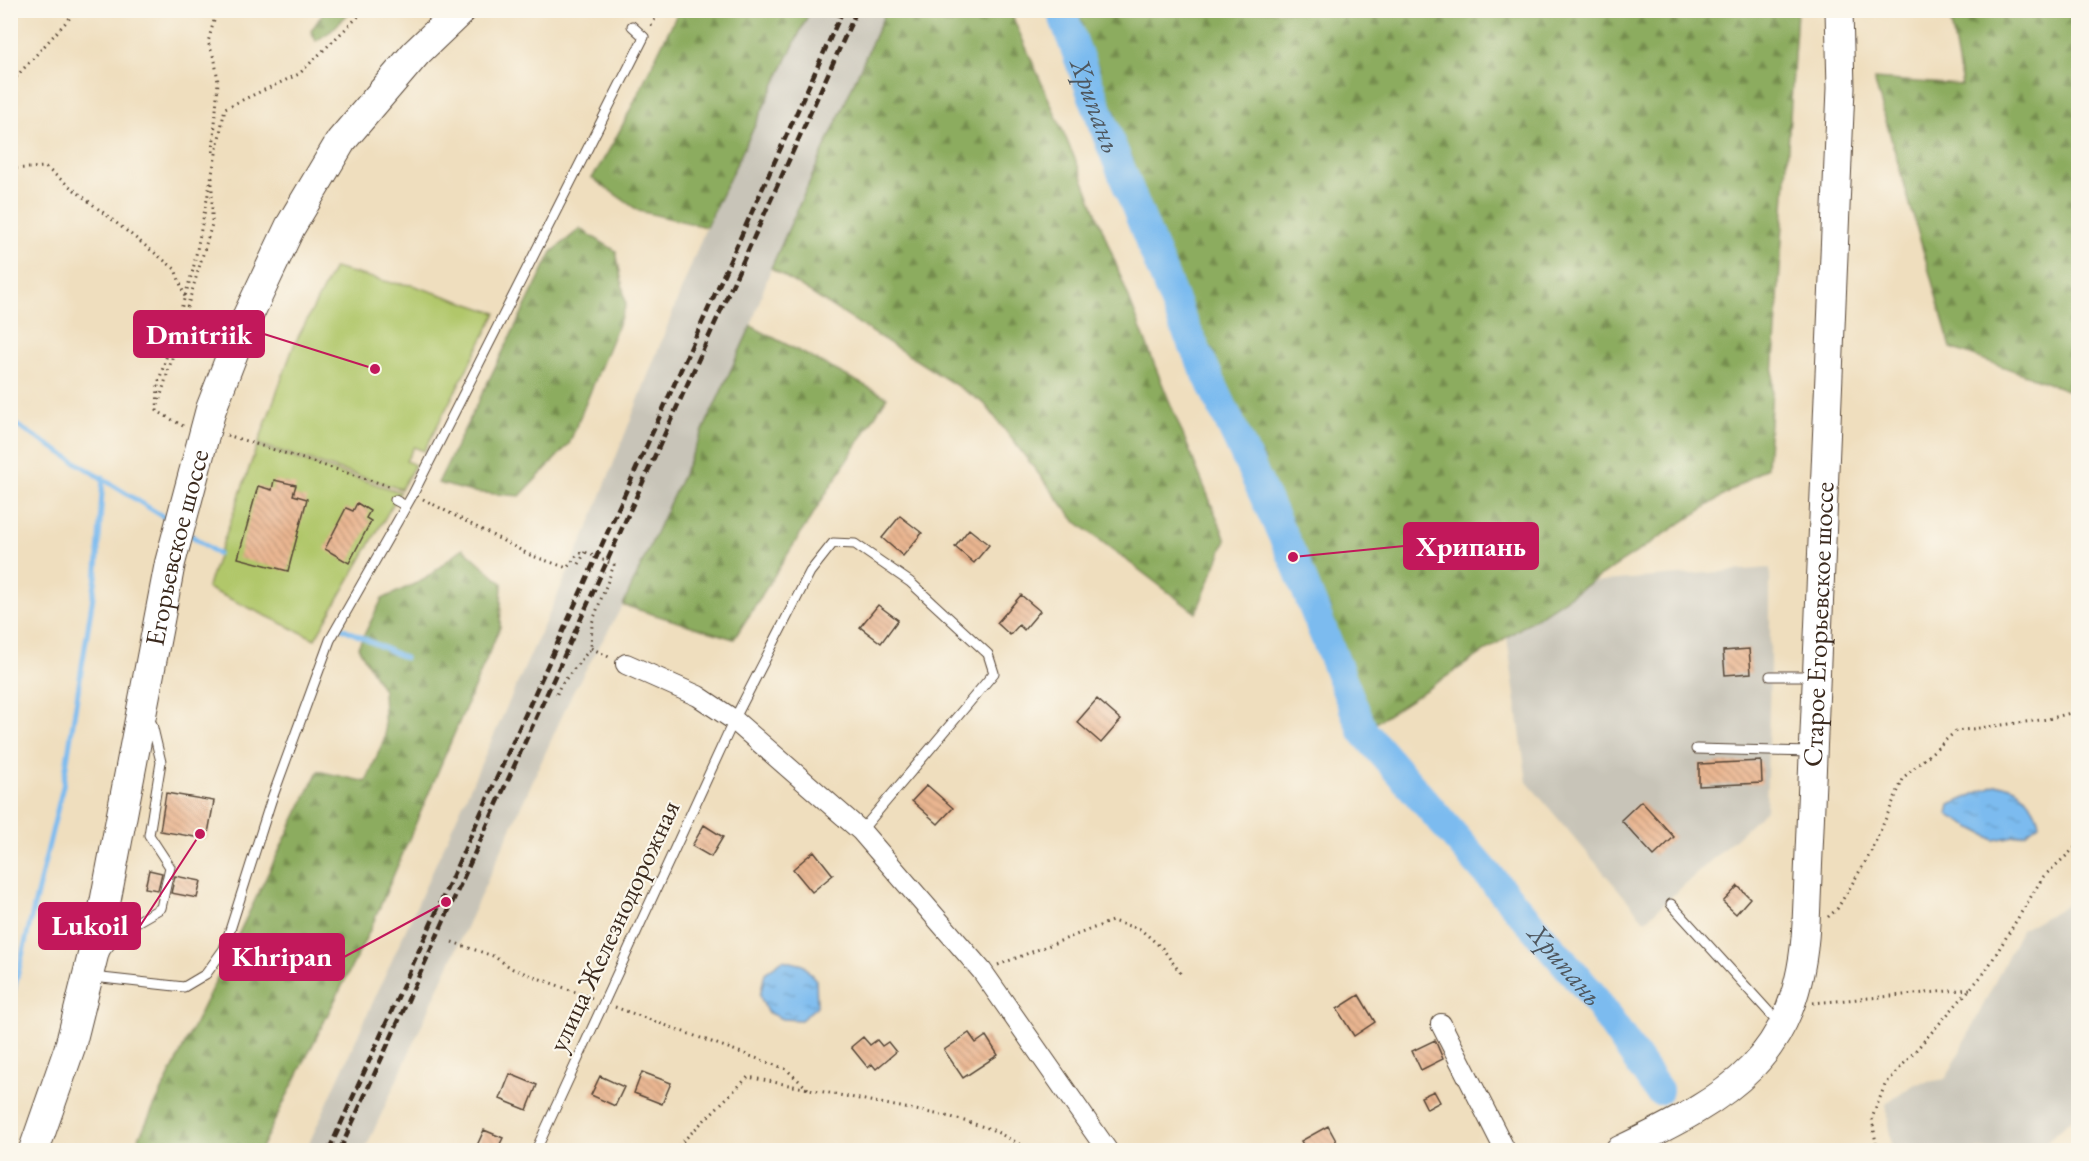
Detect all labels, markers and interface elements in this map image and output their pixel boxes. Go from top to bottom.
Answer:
water label: Хрипань [1062,52,1130,158]
callout: Dmitriik [134,311,264,357]
text: Dmitriik [146,316,253,352]
street label: Егорьевское шоссе [137,445,217,649]
street label: Старое Егорьевское шоссе [1795,481,1841,768]
callout: Хрипань [1404,523,1538,569]
text: Хрипань [1415,528,1526,564]
street label: улица Железнодорожная [540,794,687,1057]
callout: Lukoil [39,903,140,949]
text: Lukoil [52,907,128,943]
water label: Хрипань [1519,915,1612,1013]
callout: Khripan [220,934,344,980]
text: Khripan [232,938,332,974]

